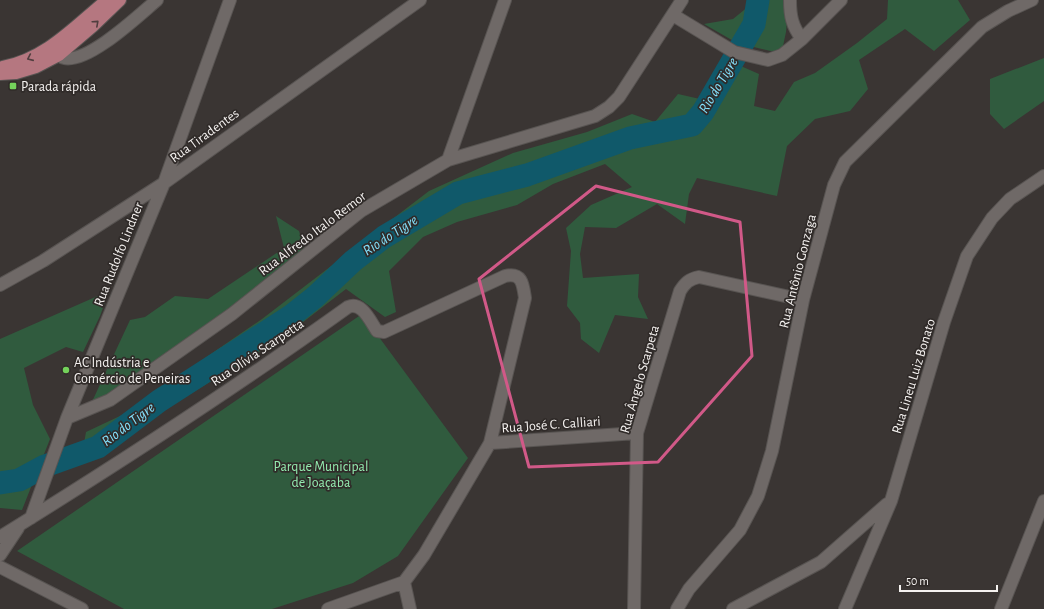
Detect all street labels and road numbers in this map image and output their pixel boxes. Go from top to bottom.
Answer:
street label: Rua Tiradentes [168,106,242,165]
street label: Rua Alfredo Italo Remor [256,189,369,278]
street label: Rua Rudolfo Lindner [92,200,146,308]
street label: Rua Antônio Gonzaga [777,212,819,330]
street label: Rua Olívia Scarpetta [209,316,307,389]
street label: Rua Lineu Luiz Bonato [890,317,938,435]
street label: Rua Ângelo Scarpeta [616,323,662,435]
street label: Rua José C. Calliari [501,415,601,435]

